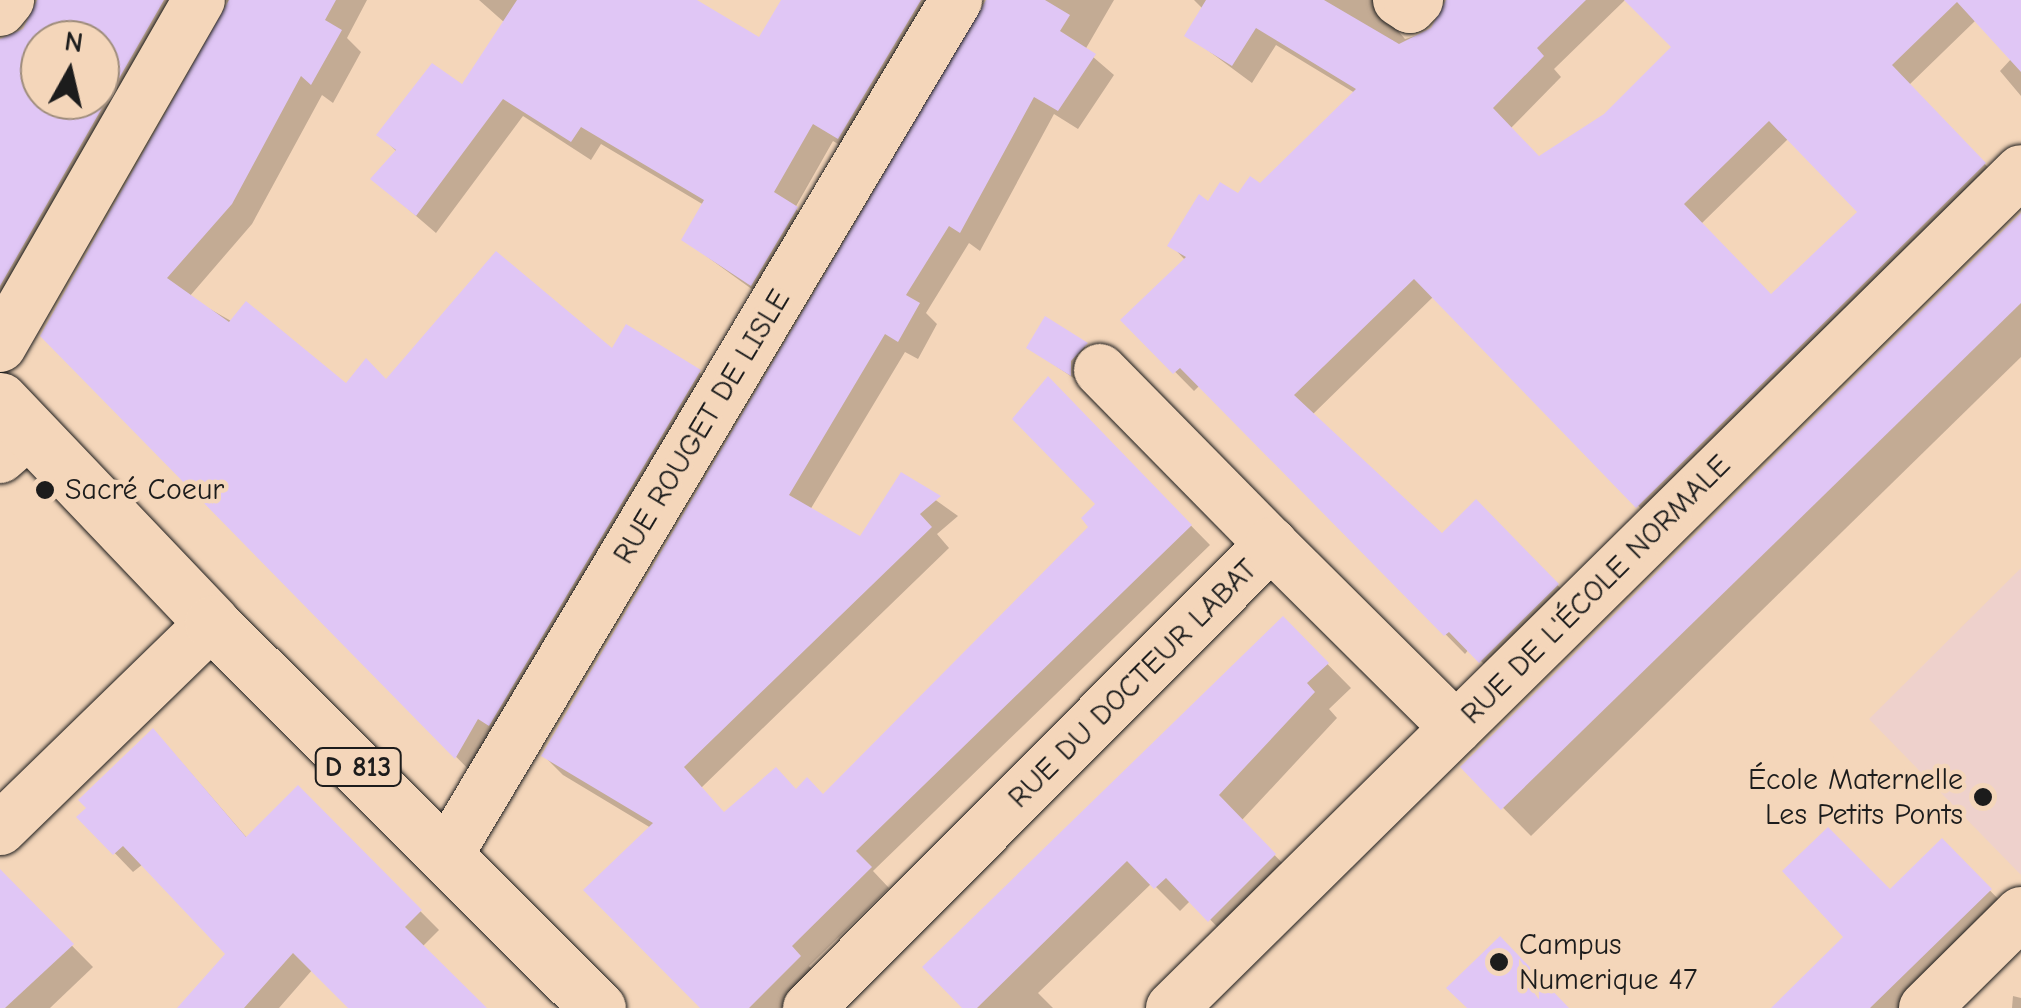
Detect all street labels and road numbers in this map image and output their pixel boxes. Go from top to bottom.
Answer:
street label: RUE ROUGET DE LISLE [606,283,798,571]
street label: RUE DE L'ÉCOLE NORMALE [1454,448,1738,732]
street label: RUE DU DOCTEUR LABAT [1001,552,1265,816]
road number: D 813 [313,744,403,790]

